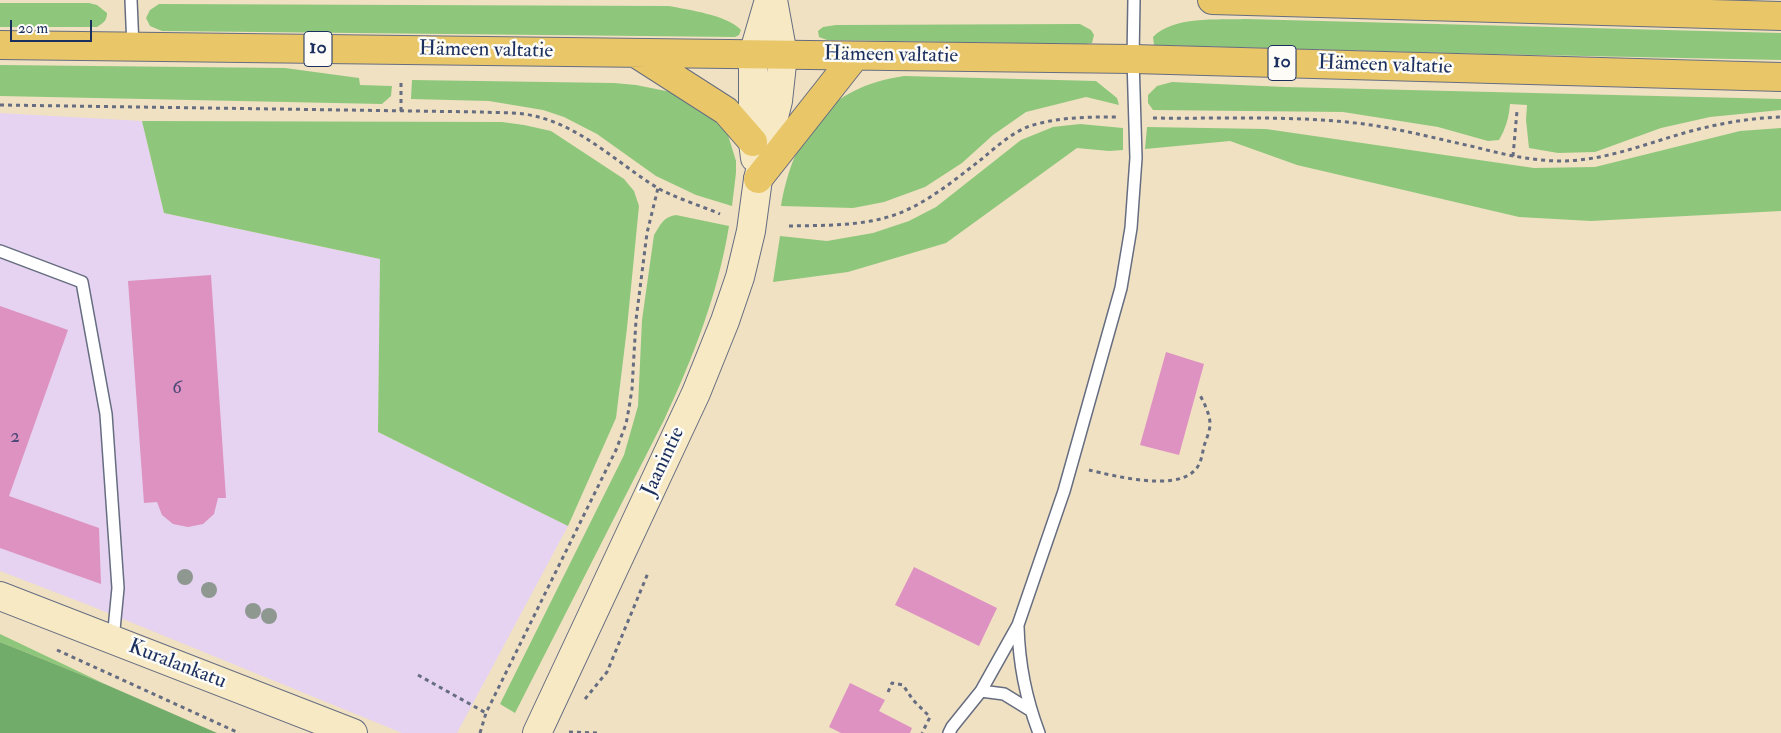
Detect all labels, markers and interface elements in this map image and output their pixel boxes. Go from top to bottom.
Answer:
scale bar [12,10,95,42]
text: 20 m [18,19,48,38]
road number: 10 [304,32,332,66]
street label: Hämeen valtatie [419,37,553,65]
street label: Hämeen valtatie [824,42,958,70]
road number: 10 [1268,46,1296,80]
street label: Hämeen valtatie [1317,51,1453,81]
house number: 6 [172,378,182,400]
street label: Jaanintie [637,423,691,501]
house number: 2 [10,427,20,449]
street label: Kuralankatu [125,635,229,695]

